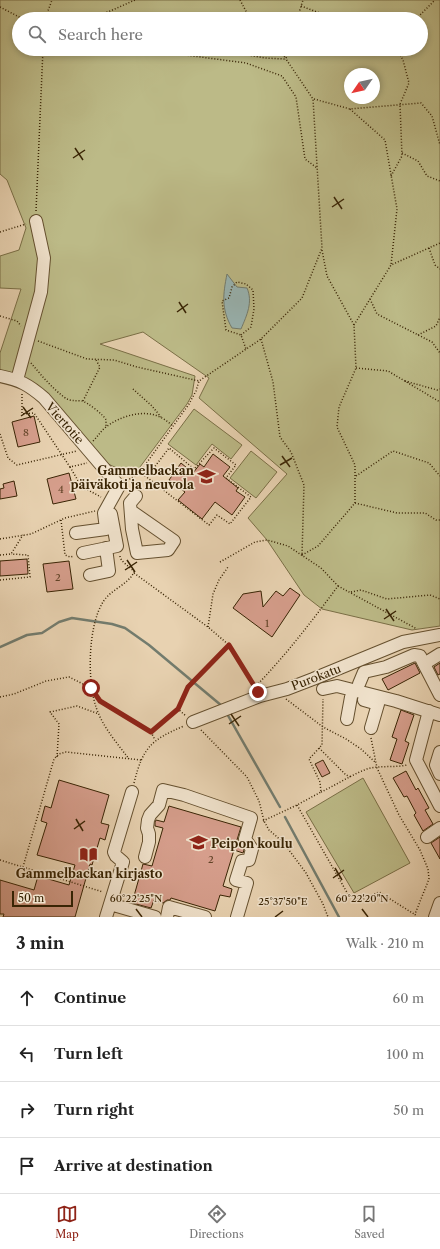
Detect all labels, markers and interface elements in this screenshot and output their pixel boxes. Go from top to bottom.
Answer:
search box [12,12,428,56]
icon: search [26,23,48,45]
text: Search here [58,25,143,44]
north arrow [344,68,380,104]
street label: Viertotie [42,398,87,447]
house number: 8 [23,426,29,439]
place label: Gammelbackan päiväkoti ja neuvola [71,463,195,492]
school or university icon: Gammelbackan päiväkoti ja neuvola [197,467,217,487]
house number: 4 [58,483,64,496]
house number: 2 [55,571,61,584]
house number: 1 [265,617,270,630]
street label: Purokatu [289,660,344,693]
route start [82,679,100,697]
route end [249,683,267,701]
school or university icon: Peipon koulu [188,833,208,853]
place label: Peipon koulu [211,836,293,851]
library icon: Gammelbackan kirjasto [79,844,99,864]
house number: 2 [208,853,214,866]
place label: Gammelbackan kirjasto [16,866,163,881]
scale bar [12,889,73,908]
text: 50 m [18,891,44,905]
text: 60°22'25"N [110,892,162,905]
text: 60°22'20"N [335,892,389,905]
text: 25°37'50"E [258,895,308,908]
text: 3 min [16,933,65,953]
text: Walk · 210 m [346,935,424,951]
icon: ahead [16,987,38,1009]
text: Continue [54,988,126,1007]
text: 60 m [393,990,424,1006]
icon: left [16,1043,38,1065]
text: Turn left [54,1044,123,1063]
text: 100 m [386,1046,424,1062]
icon: right [16,1099,38,1121]
text: Turn right [54,1100,134,1119]
text: 50 m [393,1102,424,1118]
icon: arrive [16,1155,38,1177]
text: Arrive at destination [54,1156,213,1175]
tab: Map [55,1203,79,1241]
tab: Directions [189,1203,244,1241]
tab: Saved [354,1203,385,1241]

